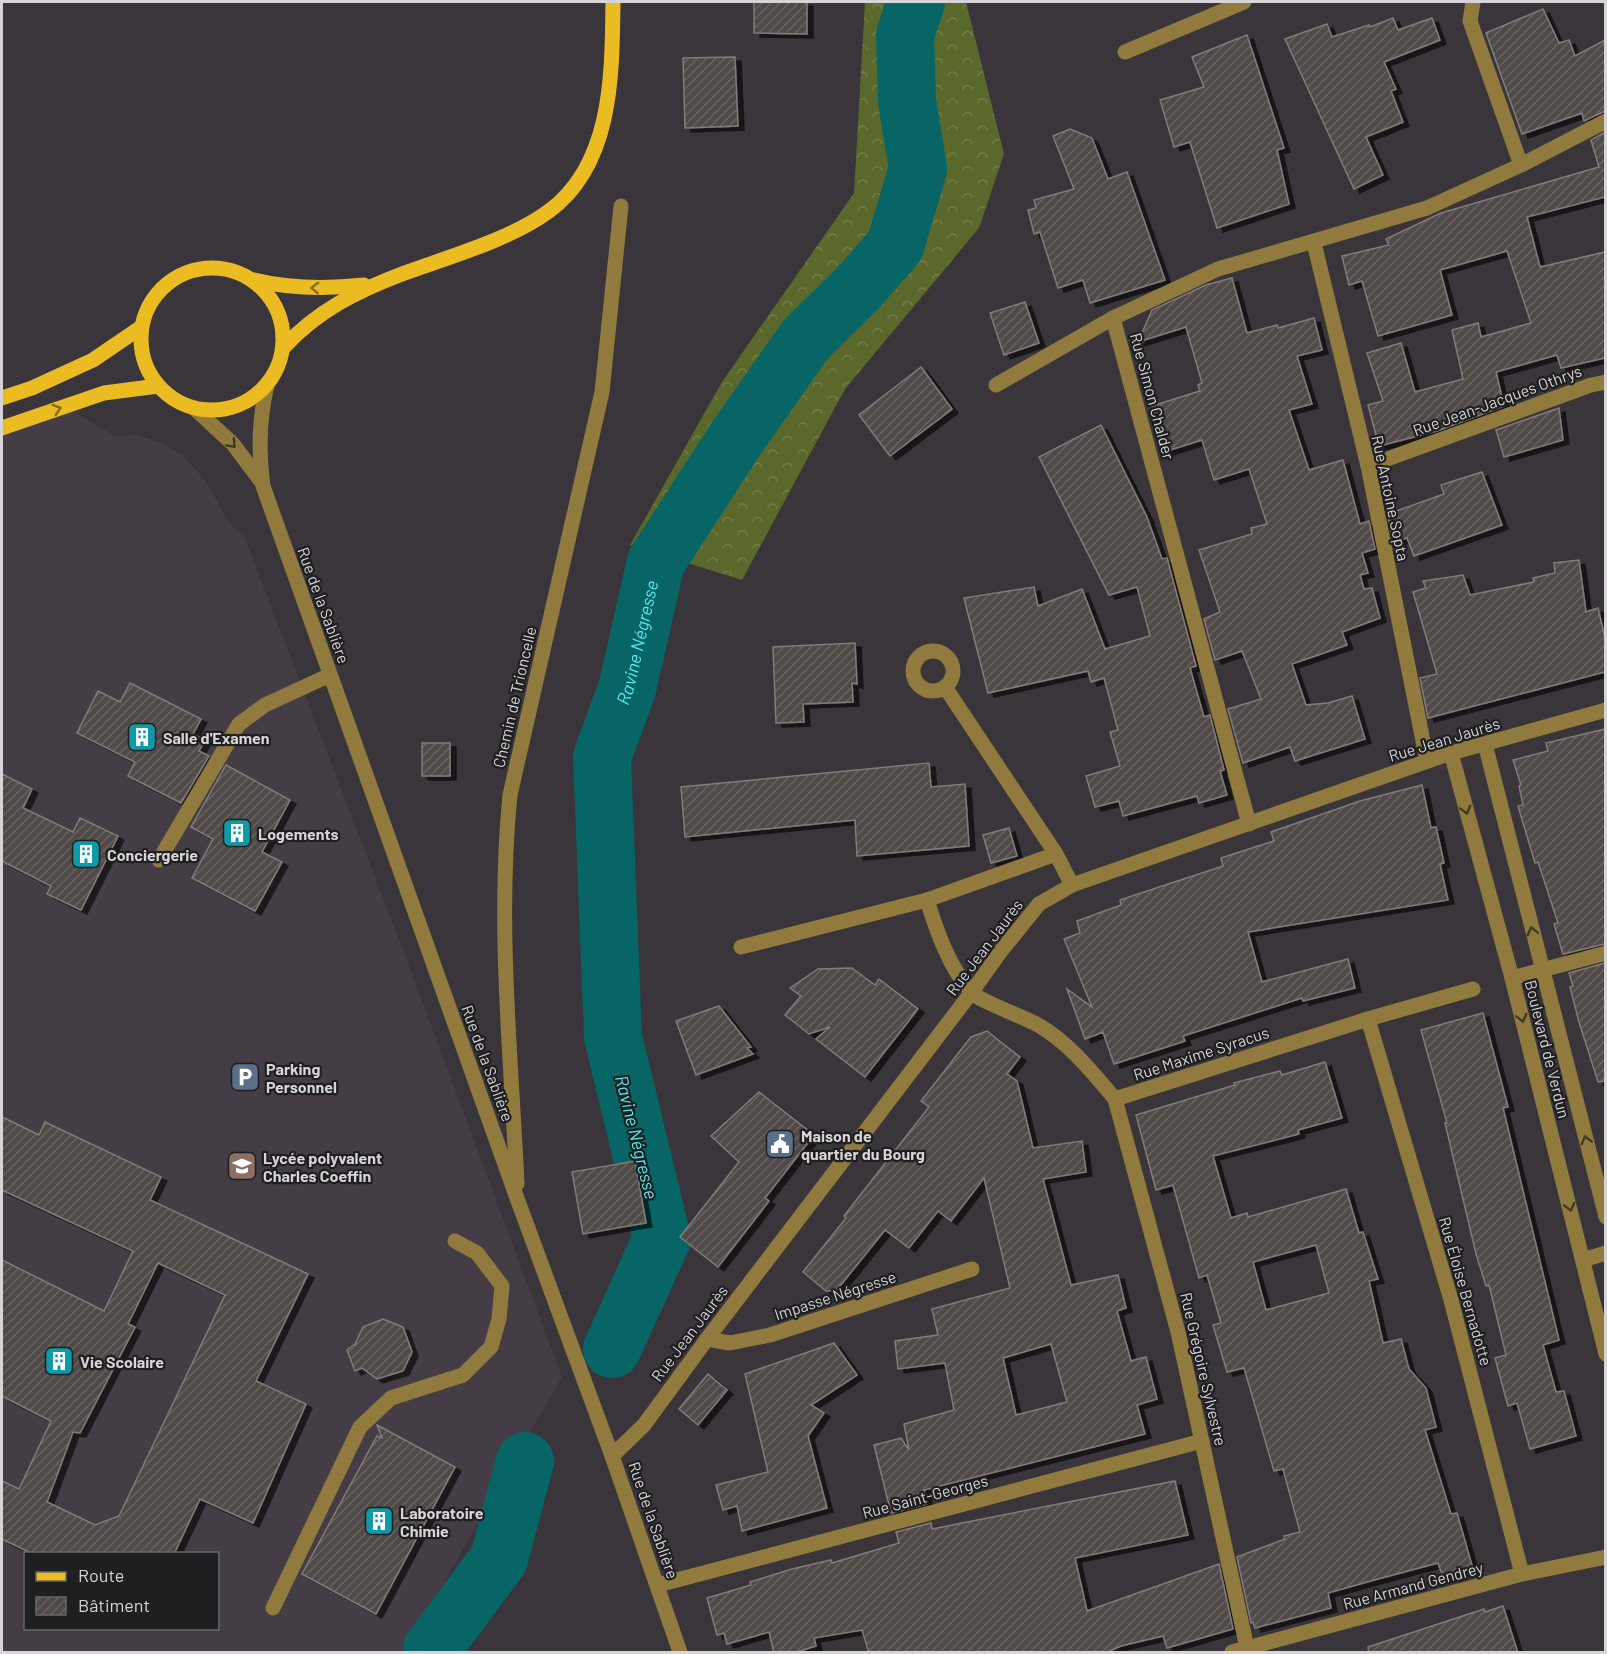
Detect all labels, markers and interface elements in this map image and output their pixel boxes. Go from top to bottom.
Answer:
one-way arrow [310,282,319,294]
street label: Rue Simon Chalder [1127,331,1179,462]
street label: Rue Jean-Jacques Othrys [1410,361,1584,439]
one-way arrow [51,403,62,416]
street label: Rue Antoine Sopta [1368,433,1414,563]
one-way arrow [225,436,236,447]
street label: Rue de la Sablière [294,544,354,666]
water label: Ravine Négresse [611,578,662,708]
street label: Chemin de Trioncelle [488,624,540,770]
street label: Rue Jean Jaurès [1386,713,1502,765]
building icon: Salle d'Examen [126,721,158,753]
place label: Salle d'Examen [163,728,270,747]
one-way arrow [1459,804,1471,815]
building icon: Logements [221,817,253,849]
place label: Logements [258,824,339,843]
building icon: Conciergerie [70,838,102,870]
place label: Conciergerie [107,845,198,864]
street label: Rue Jean Jaurès [942,895,1026,999]
one-way arrow [1527,926,1540,936]
street label: Boulevard de Verdun [1522,978,1574,1120]
street label: Rue de la Sablière [458,1002,518,1124]
one-way arrow [1515,1013,1528,1023]
street label: Rue Maxime Syracus [1131,1022,1271,1084]
place label: Parking Personnel [266,1059,337,1096]
parking icon: Parking Personnel [229,1061,261,1093]
water label: Ravine Négresse [611,1073,663,1201]
place label: Maison de quartier du Bourg [801,1126,925,1163]
public building icon: Maison de quartier du Bourg [764,1128,796,1160]
one-way arrow [1580,1135,1593,1145]
place label: Lycée polyvalent Charles Coeffin [263,1148,382,1185]
school or university icon: Lycée polyvalent Charles Coeffin [226,1150,258,1182]
one-way arrow [1562,1202,1575,1212]
street label: Rue Éloise Bernadotte [1436,1214,1496,1368]
street label: Impasse Négresse [772,1266,898,1324]
street label: Rue Jean Jaurès [647,1281,731,1385]
street label: Rue Grégoire Sylvestre [1177,1290,1231,1448]
building icon: Vie Scolaire [43,1345,75,1377]
place label: Vie Scolaire [80,1352,164,1371]
street label: Rue de la Sablière [625,1459,683,1581]
street label: Rue Saint-Georges [860,1470,990,1522]
place label: Laboratoire Chimie [400,1503,484,1540]
building icon: Laboratoire Chimie [363,1505,395,1537]
legend [24,1552,219,1630]
street label: Rue Armand Gendrey [1341,1557,1486,1613]
text: Route [78,1564,124,1586]
text: Bâtiment [78,1594,150,1616]

